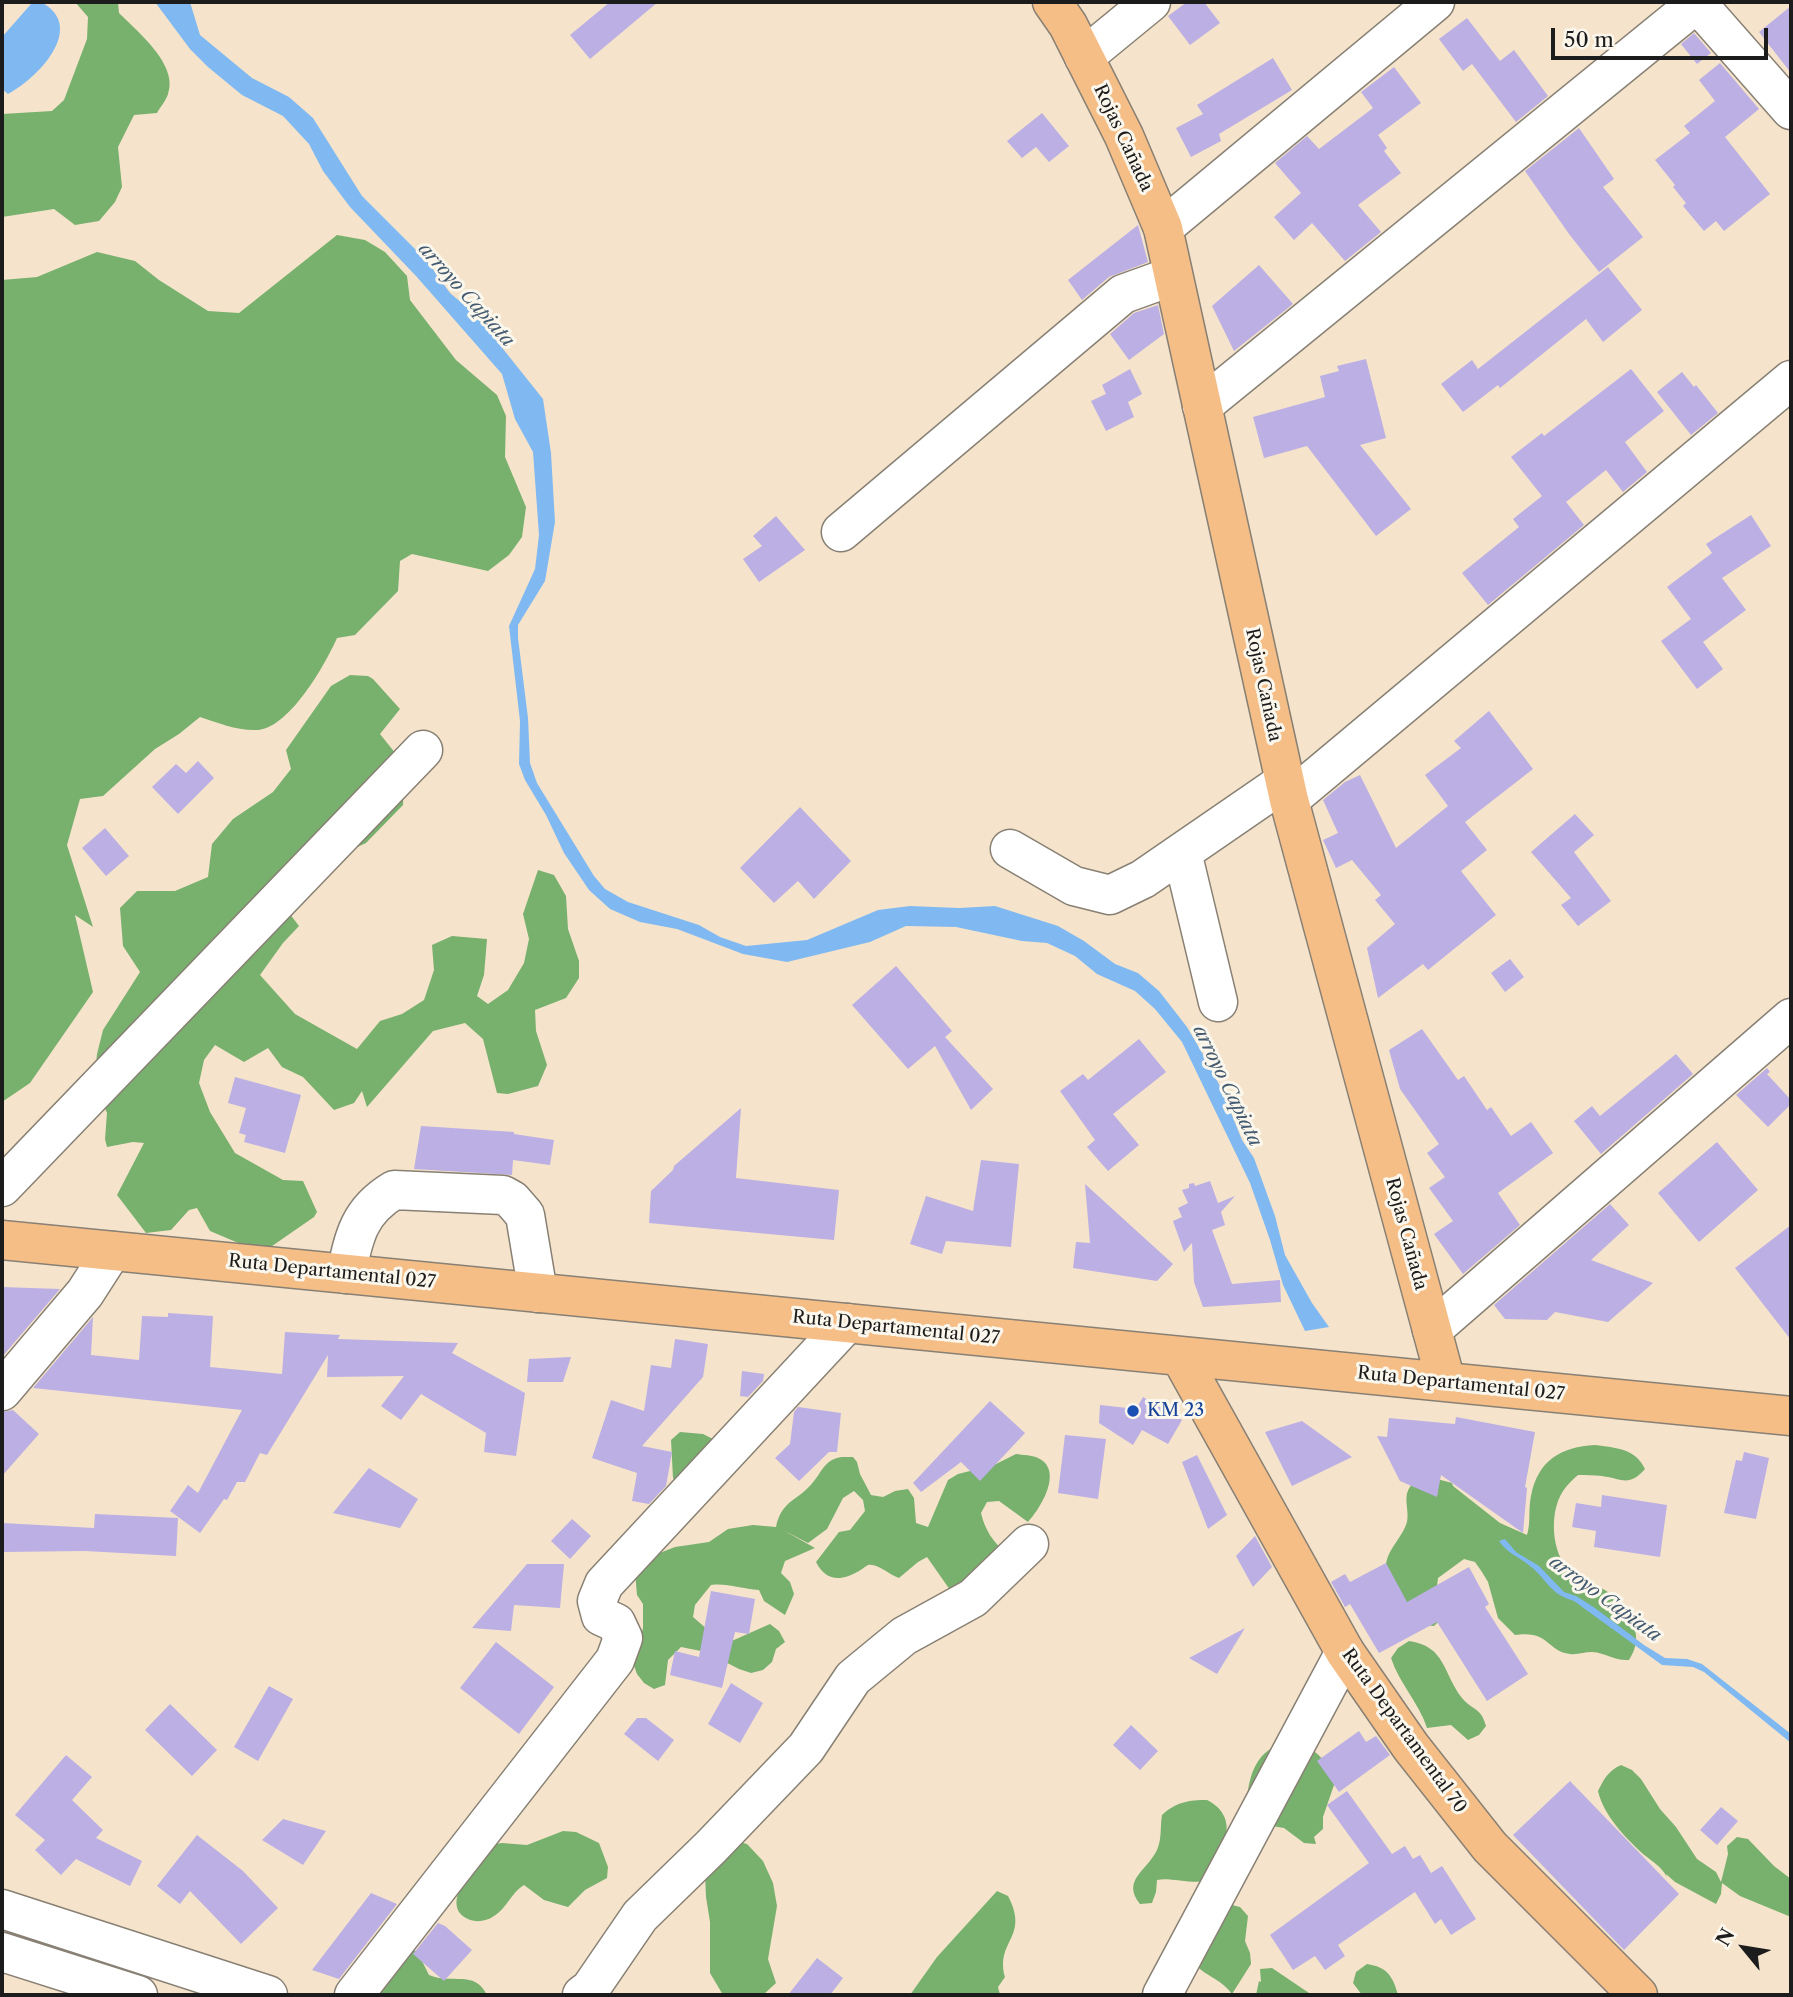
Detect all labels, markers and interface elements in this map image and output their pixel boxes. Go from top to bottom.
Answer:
scale bar [1555,14,1772,58]
text: 50 m [1564,27,1614,52]
street label: Rojas Cañada [1089,81,1157,195]
water label: arroyo Capiata [413,238,519,352]
street label: Rojas Cañada [1240,626,1286,744]
water label: arroyo Capiata [1188,1022,1266,1150]
street label: Rojas Cañada [1381,1175,1431,1293]
street label: Ruta Departamental 027 [227,1250,437,1294]
street label: Ruta Departamental 027 [791,1306,1001,1350]
street label: Ruta Departamental 027 [1356,1362,1566,1406]
place label: KM 23 [1147,1400,1204,1422]
marker: KM 23 [1125,1403,1141,1419]
water label: arroyo Capiata [1545,1551,1665,1647]
street label: Ruta Departamental 70 [1337,1645,1471,1817]
north arrow [1709,1913,1779,1983]
text: N [1711,1924,1739,1950]

